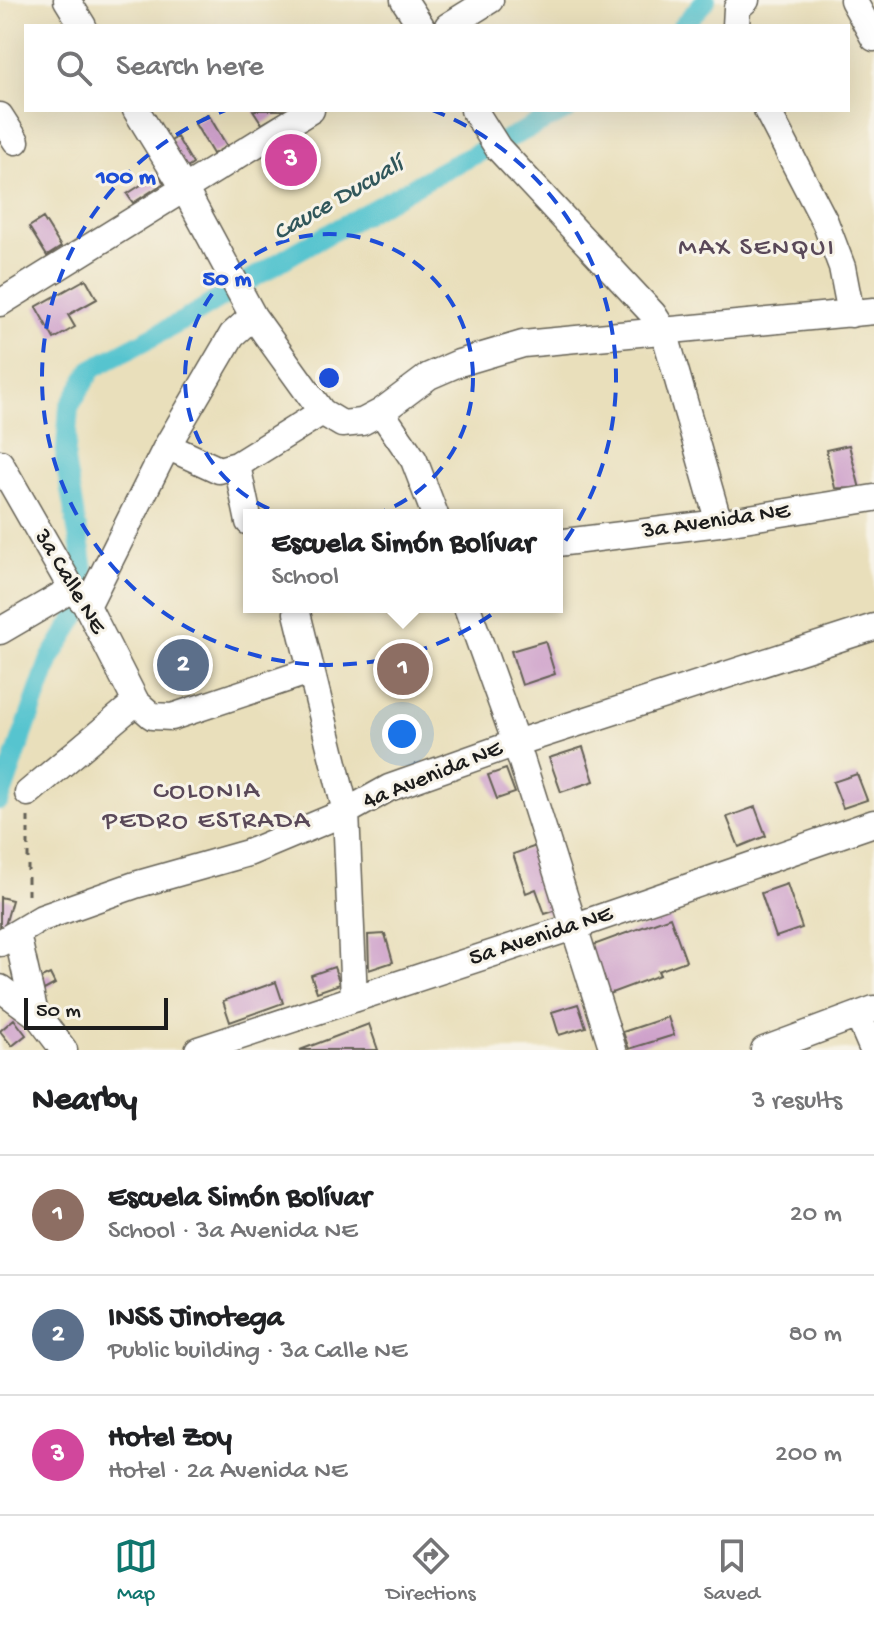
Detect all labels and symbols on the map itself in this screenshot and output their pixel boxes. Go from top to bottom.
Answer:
pin: 3 [265,130,317,190]
water label: Cauce Ducualí [268,148,413,250]
text: 100 m [95,164,156,193]
district label: MAX SENQUI [678,234,836,265]
text: 50 m [203,266,251,295]
centre of rings [315,364,343,392]
street label: 3a Avenida NE [639,497,793,547]
street label: 3a Calle NE [26,524,112,641]
pin: 2 [157,635,209,695]
pin: 1 [377,639,429,699]
your location [382,714,422,754]
street label: 4a Avenida NE [359,734,508,817]
district label: COLONIA PEDRO ESTRADA [102,777,311,838]
street label: 5a Avenida NE [466,900,617,974]
scale bar [24,994,168,1030]

